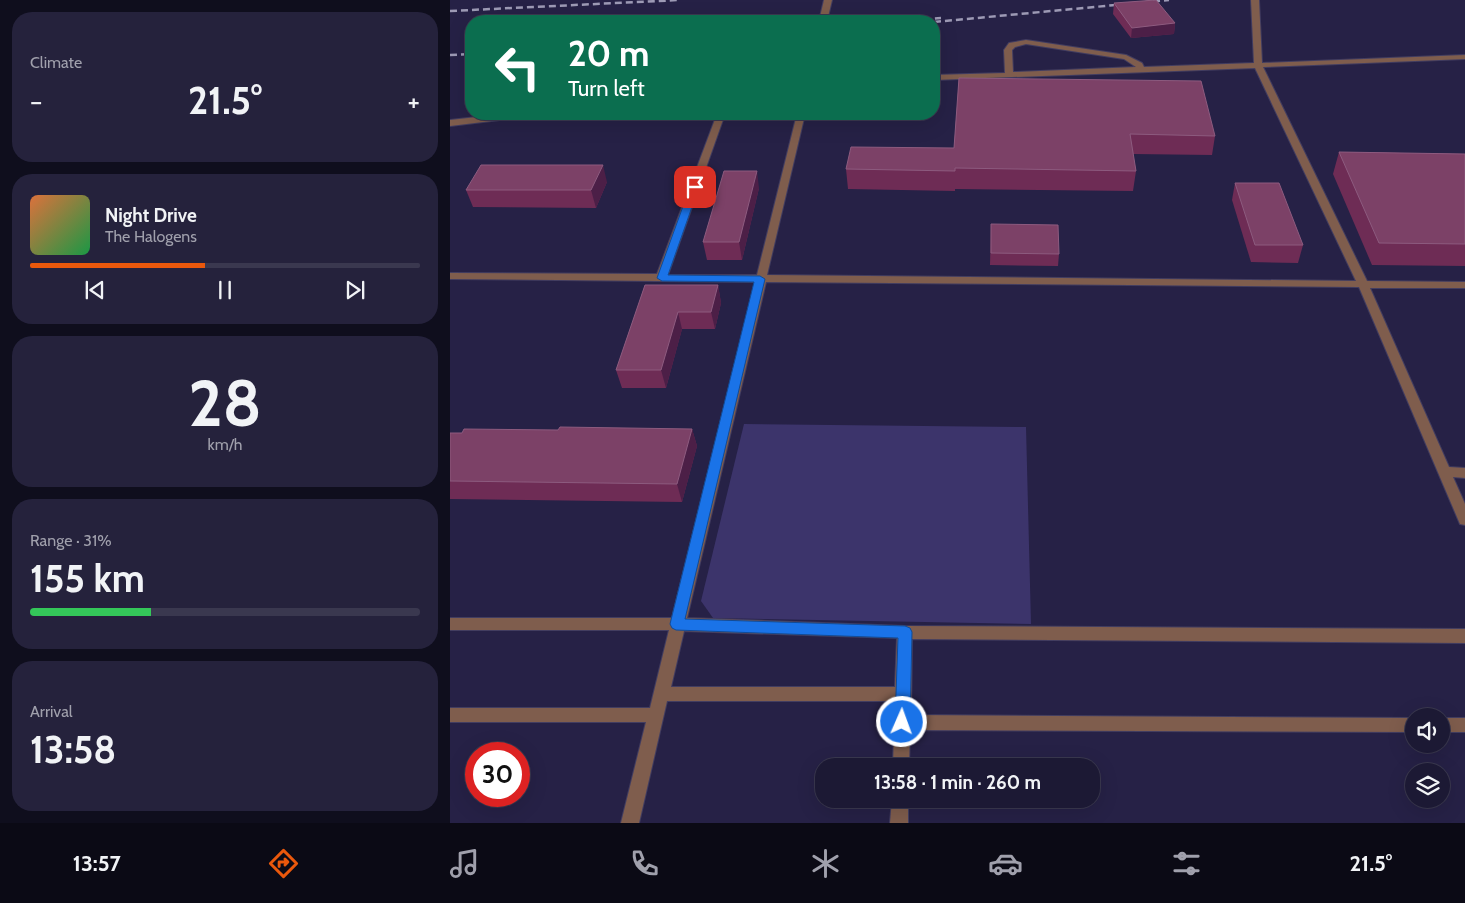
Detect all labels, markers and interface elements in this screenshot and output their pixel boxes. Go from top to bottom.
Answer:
text: 20 m [568,32,650,75]
icon: left [485,35,550,100]
text: Climate [30,53,82,72]
text: Turn left [568,75,645,102]
text: 21.5° [188,77,262,124]
text: − [30,84,42,118]
text: + [408,84,420,118]
pin [674,166,716,208]
icon: arrive [681,173,709,201]
text: Night Drive [105,204,197,227]
text: The Halogens [105,227,197,246]
icon: previous [81,276,109,304]
icon: pause [211,276,239,304]
icon: next [341,276,369,304]
text: 28 [188,363,262,442]
text: km/h [207,435,243,454]
text: Range · 31% [30,531,112,550]
text: 155 km [30,555,145,602]
position arrow [875,695,927,747]
text: Arrival [30,702,73,721]
map controls [1405,708,1450,808]
button: sound [1405,708,1450,753]
text: 13:58 [30,726,116,773]
speed limit sign: 30 [465,742,530,807]
button: layers [1405,763,1450,808]
text: 13:58 · 1 min · 260 m [874,771,1041,794]
icon: directions [266,846,301,881]
icon: music [447,846,482,881]
icon: phone [627,846,662,881]
icon: climate [808,846,843,881]
icon: car [988,846,1023,881]
icon: filters [1169,846,1204,881]
text: 13:57 [73,850,121,877]
text: 21.5° [1349,850,1392,877]

